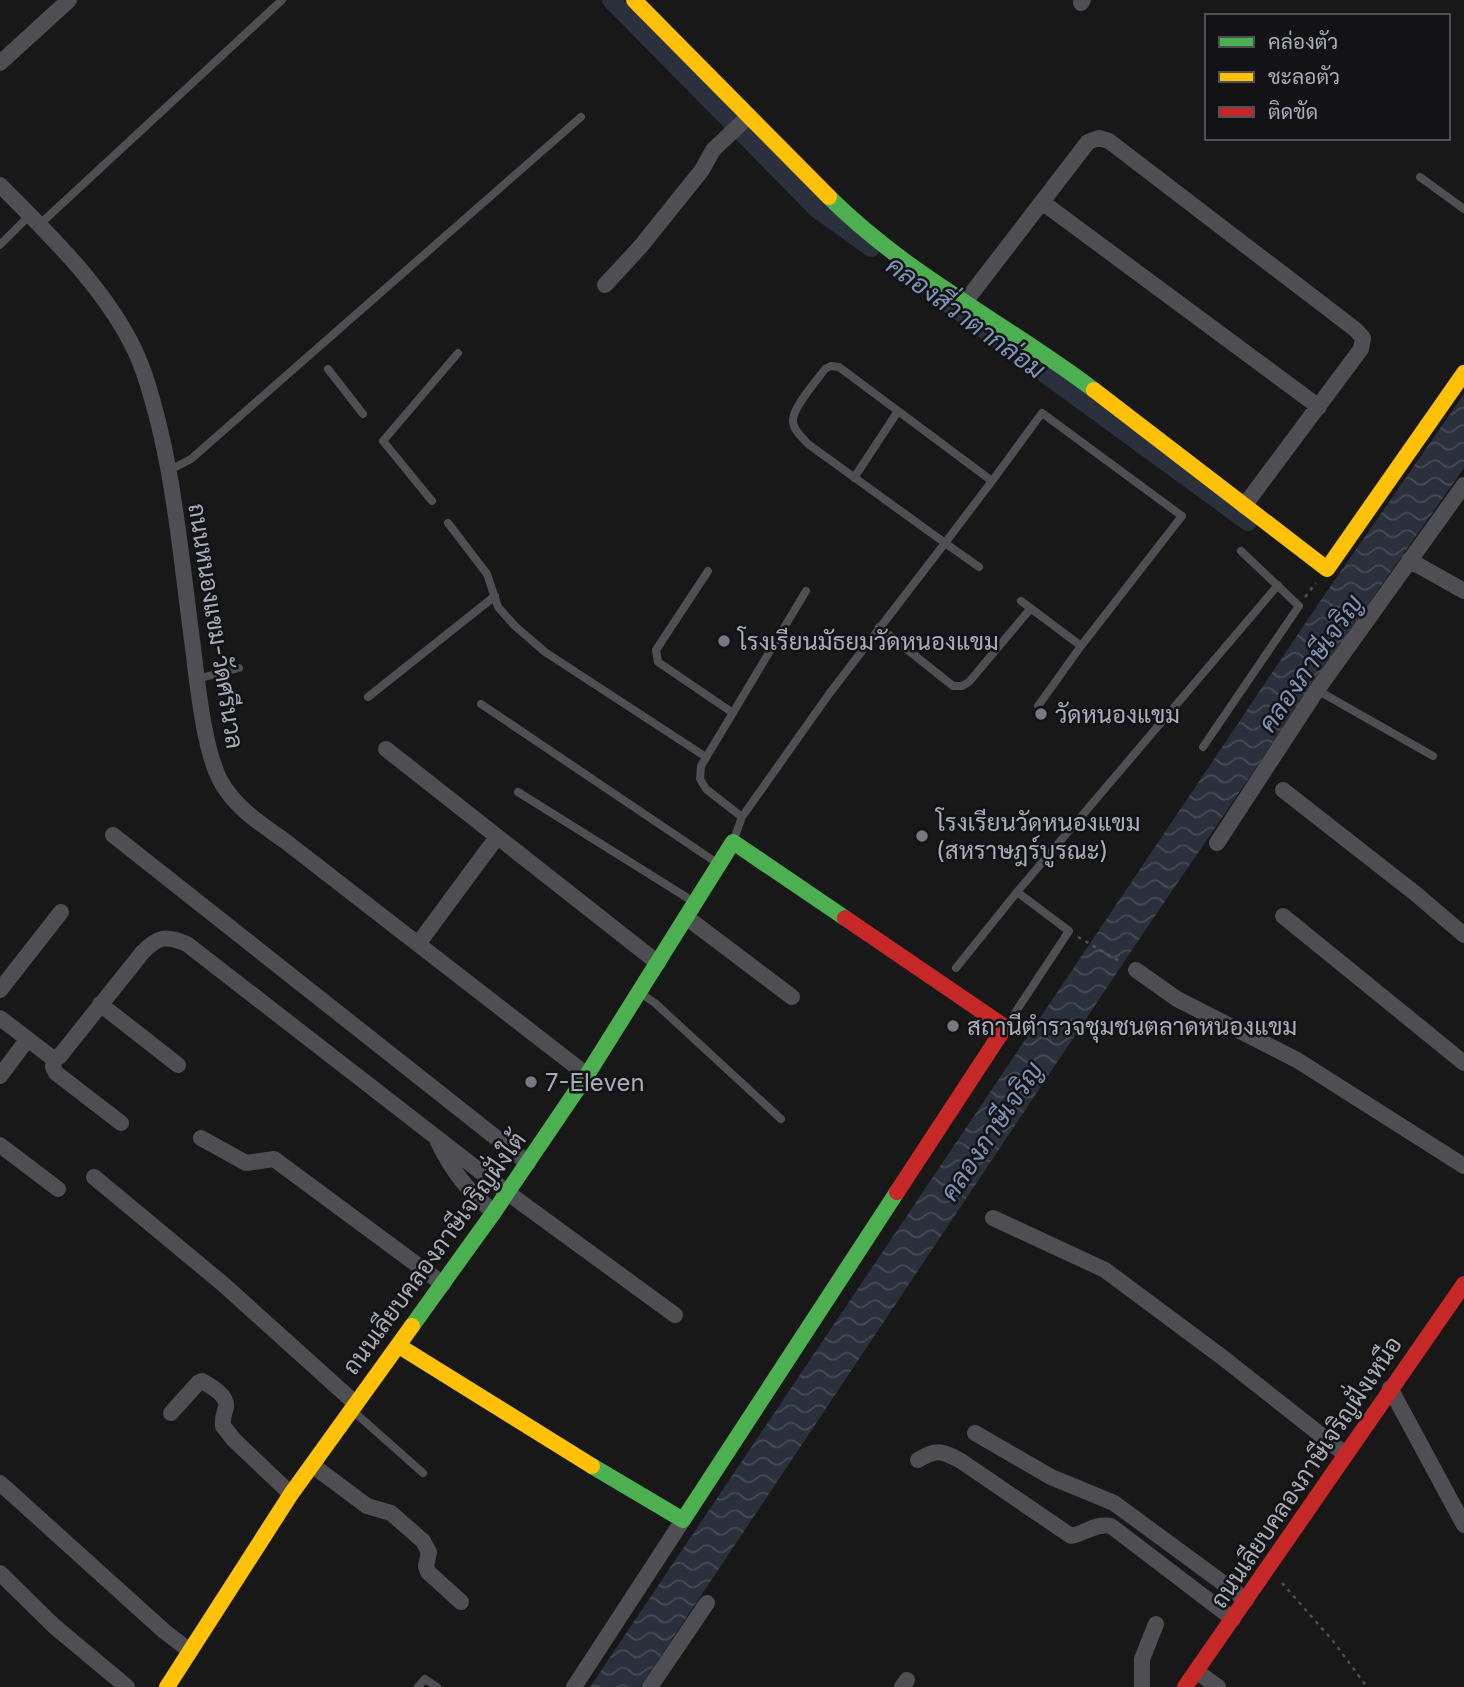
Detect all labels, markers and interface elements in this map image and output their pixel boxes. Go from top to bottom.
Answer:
legend [1205,14,1450,140]
text: คล่องตัว [1268,29,1338,54]
text: ชะลอตัว [1268,64,1340,89]
text: ติดขัด [1268,99,1318,124]
water label: คลองสี่วาตากล่อม [881,244,1055,385]
street label: ถนนหนองแขม-วัดศรีนวล [182,501,250,751]
water label: คลองภาษีเจริญ [1251,588,1370,738]
place label: โรงเรียนมัธยมวัดหนองแขม [736,626,999,656]
marker: โรงเรียนมัธยมวัดหนองแขม [716,633,732,649]
place label: วัดหนองแขม [1055,700,1180,729]
marker: วัดหนองแขม [1033,706,1049,722]
place label: โรงเรียนวัดหนองแขม (สหราษฎร์บูรณะ) [934,807,1141,868]
marker: โรงเรียนวัดหนองแขม (สหราษฎร์บูรณะ) [914,828,930,844]
place label: สถานีตำรวจชุมชนตลาดหนองแขม [967,1012,1297,1043]
marker: สถานีตำรวจชุมชนตลาดหนองแขม [945,1018,961,1034]
water label: คลองภาษีเจริญ [933,1055,1050,1207]
place label: 7-Eleven [545,1068,645,1097]
marker: 7-Eleven [523,1074,539,1090]
street label: ถนนเลียบคลองภาษีเจริญฝั่งใต้ [332,1122,532,1380]
street label: ถนนเลียบคลองภาษีเจริญฝั่งเหนือ [1200,1328,1408,1613]

